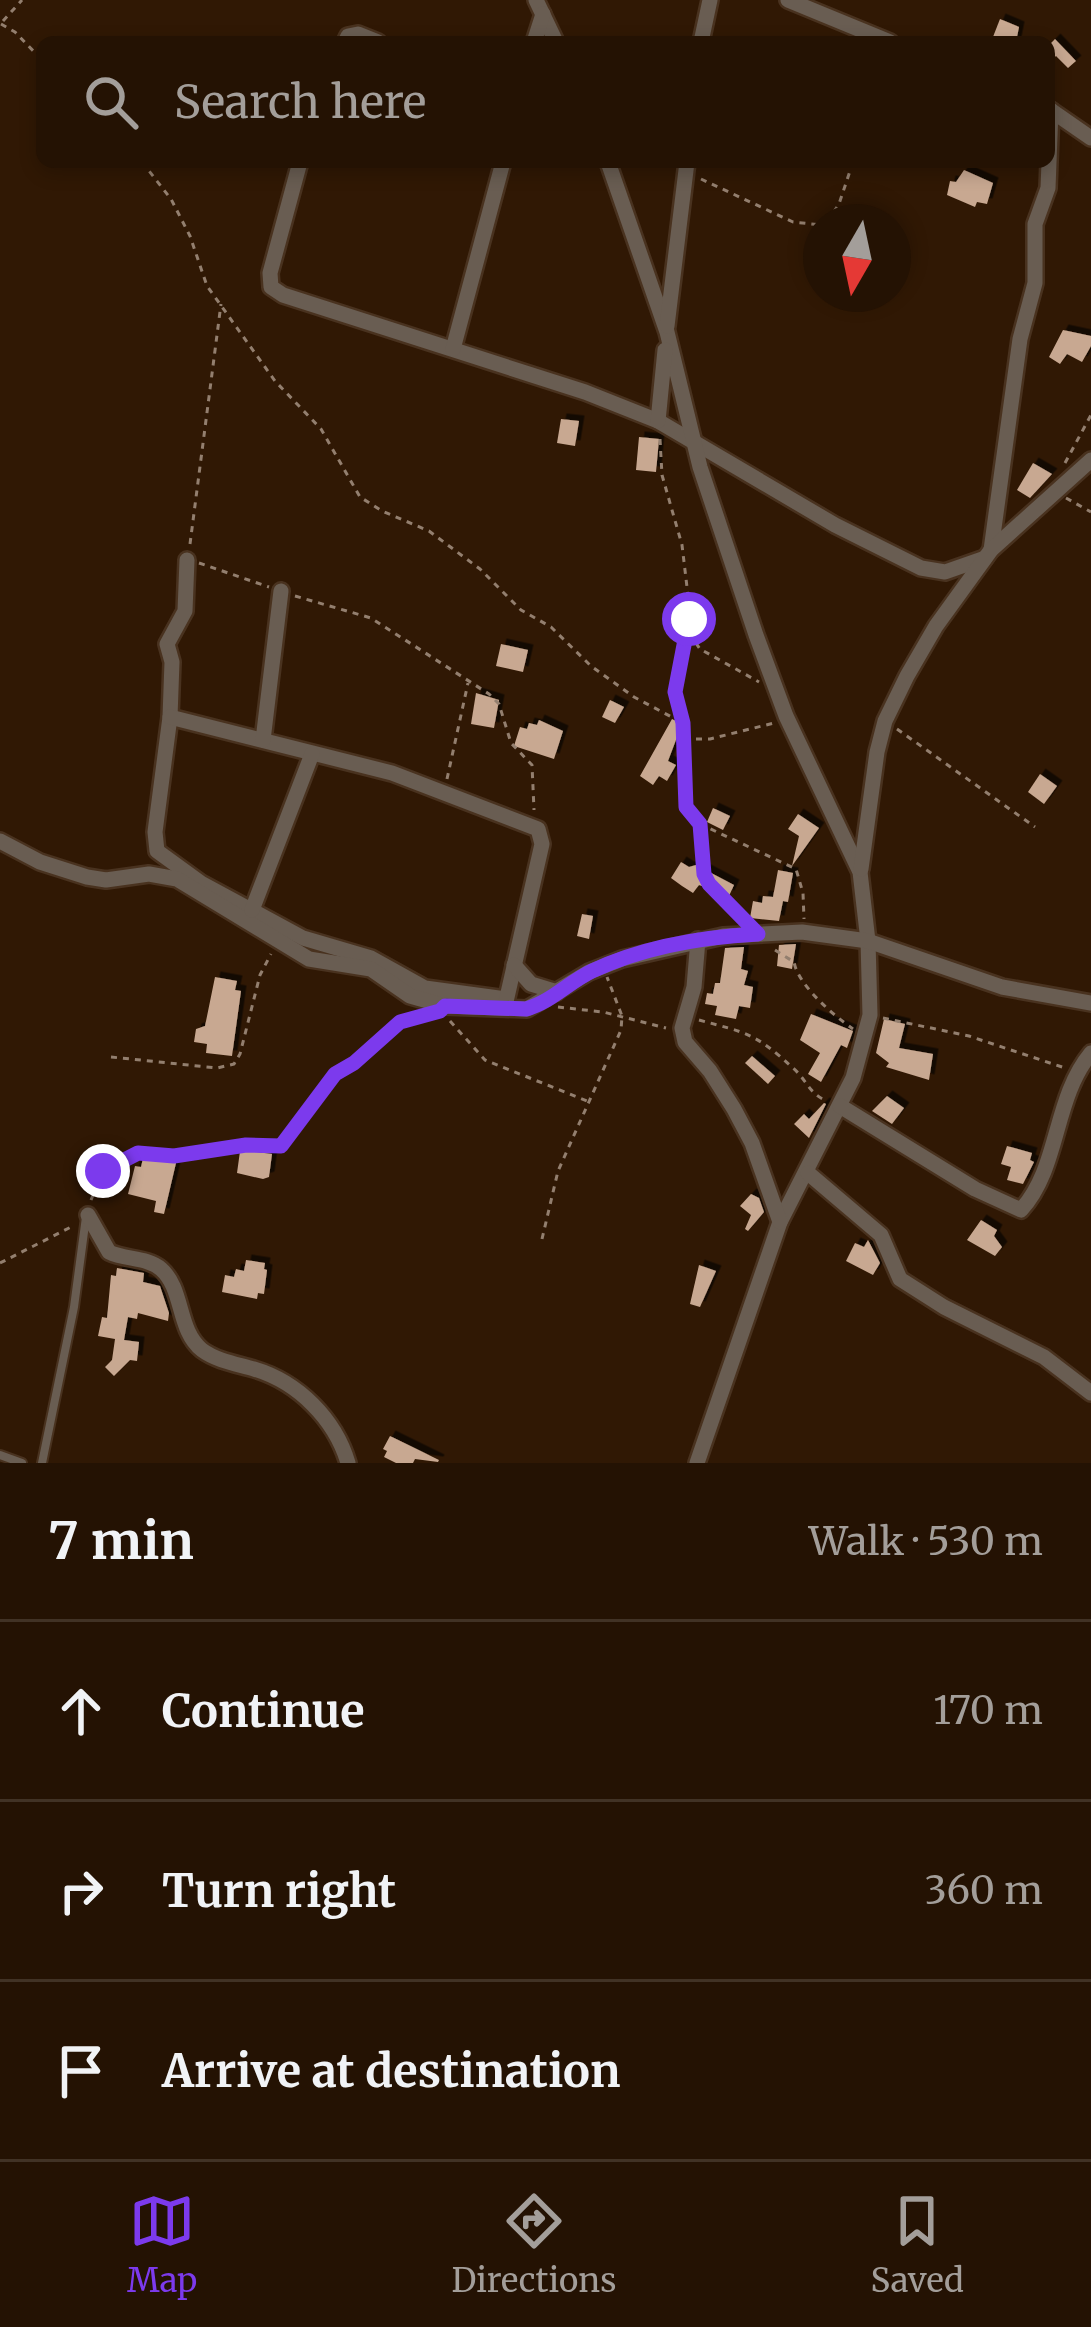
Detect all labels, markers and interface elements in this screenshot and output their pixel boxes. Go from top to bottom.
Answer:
search box [36,36,1055,168]
icon: search [78,69,144,135]
text: Search here [174,74,426,130]
north arrow [803,204,911,312]
route start [662,592,716,646]
route end [76,1144,130,1198]
text: 7 min [48,1509,194,1573]
text: Walk · 530 m [809,1517,1043,1566]
icon: ahead [48,1678,114,1744]
text: Continue [162,1683,364,1739]
text: 170 m [933,1686,1043,1735]
icon: right [48,1858,114,1924]
text: Turn right [162,1863,396,1919]
text: 360 m [925,1866,1043,1915]
icon: arrive [48,2038,114,2104]
text: Arrive at destination [162,2043,620,2099]
tab: Map [127,2188,197,2301]
tab: Directions [451,2188,616,2301]
tab: Saved [870,2188,964,2301]

